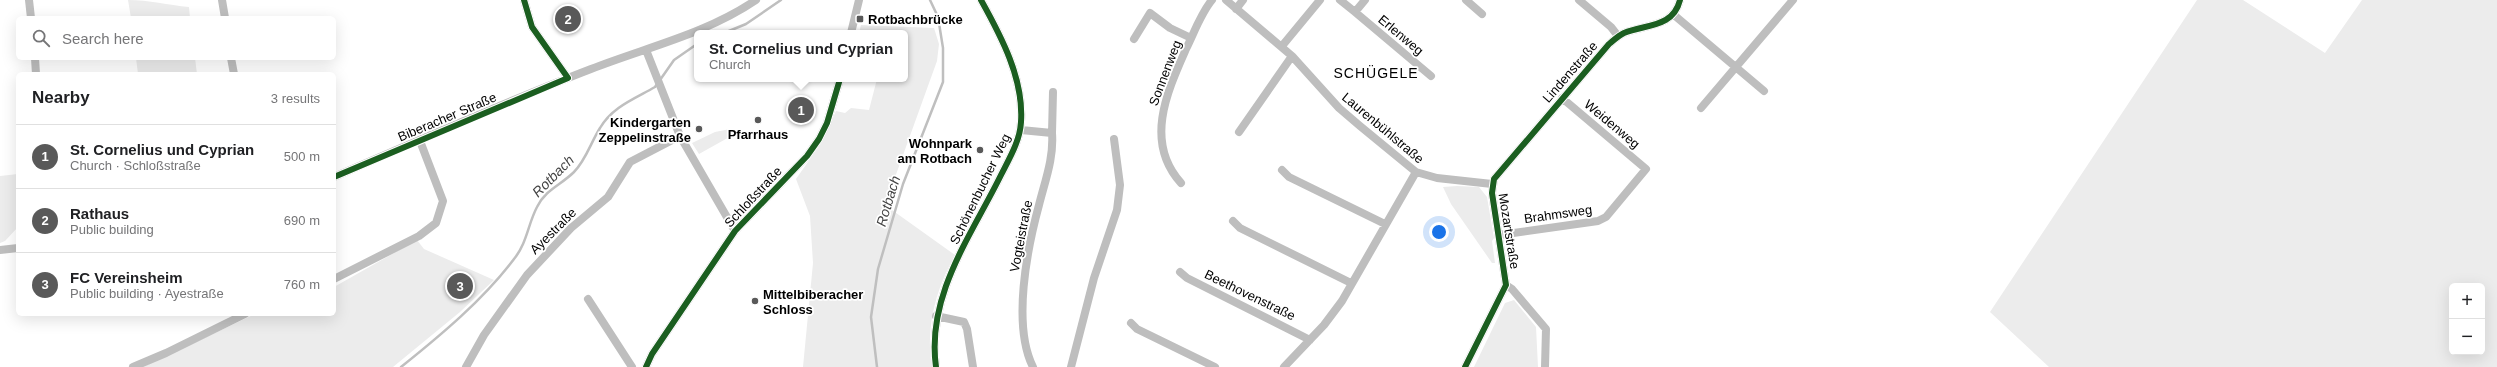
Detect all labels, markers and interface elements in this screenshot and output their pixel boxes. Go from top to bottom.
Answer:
pin: 2 [555,4,581,34]
place label: Rotbachbrücke [868,12,963,27]
street label: Erlenweg [1375,12,1427,58]
marker: Rotbachbrücke [855,14,865,24]
search box [16,16,336,60]
icon: search [30,27,52,49]
text: Search here [62,30,144,47]
popup [694,30,908,82]
street label: Sonnenweg [1146,38,1184,108]
street label: Lindenstraße [1539,38,1601,106]
text: St. Cornelius und Cyprian [709,40,893,57]
text: Church [709,57,751,72]
district label: SCHÜGELE [1333,64,1419,81]
text: Nearby [32,88,90,107]
street label: Biberacher Straße [396,89,498,145]
street label: Laurenbühlstraße [1339,90,1427,166]
text: 3 results [271,91,320,106]
pin: 1 [788,95,814,125]
street label: Weidenweg [1581,96,1643,152]
place label: Kindergarten Zeppelinstraße [599,115,691,145]
marker: Pfarrhaus [753,115,763,125]
marker: Kindergarten Zeppelinstraße [694,124,704,134]
place label: Pfarrhaus [728,127,788,142]
street label: Schönenbucher Weg [947,131,1013,247]
place label: Wohnpark am Rotbach [898,136,973,166]
text: St. Cornelius und Cyprian [70,141,254,158]
marker: Wohnpark am Rotbach [975,145,985,155]
text: 1 [41,149,49,164]
text: 500 m [284,149,320,164]
water label: Rotbach [529,152,577,200]
text: Church · Schloßstraße [70,158,201,173]
street label: Schloßstraße [721,164,785,230]
water label: Rotbach [873,174,903,228]
street label: Mozartstraße [1496,192,1522,270]
street label: Vogteistraße [1007,199,1035,273]
street label: Brahmsweg [1523,202,1593,226]
text: Rathaus [70,205,129,222]
street label: Ayestraße [527,205,579,257]
text: 2 [41,213,49,228]
text: 690 m [284,213,320,228]
text: Public building [70,222,154,237]
your location [1429,222,1449,242]
street label: Beethovenstraße [1202,267,1298,323]
text: FC Vereinsheim [70,269,183,286]
pin: 3 [447,271,473,301]
text: 3 [41,277,49,292]
text: 760 m [284,277,320,292]
map controls [2449,283,2485,355]
button: + [2449,283,2485,319]
text: Public building · Ayestraße [70,286,224,301]
place label: Mittelbiberacher Schloss [763,287,863,317]
marker: Mittelbiberacher Schloss [750,296,760,306]
button: − [2449,319,2485,355]

